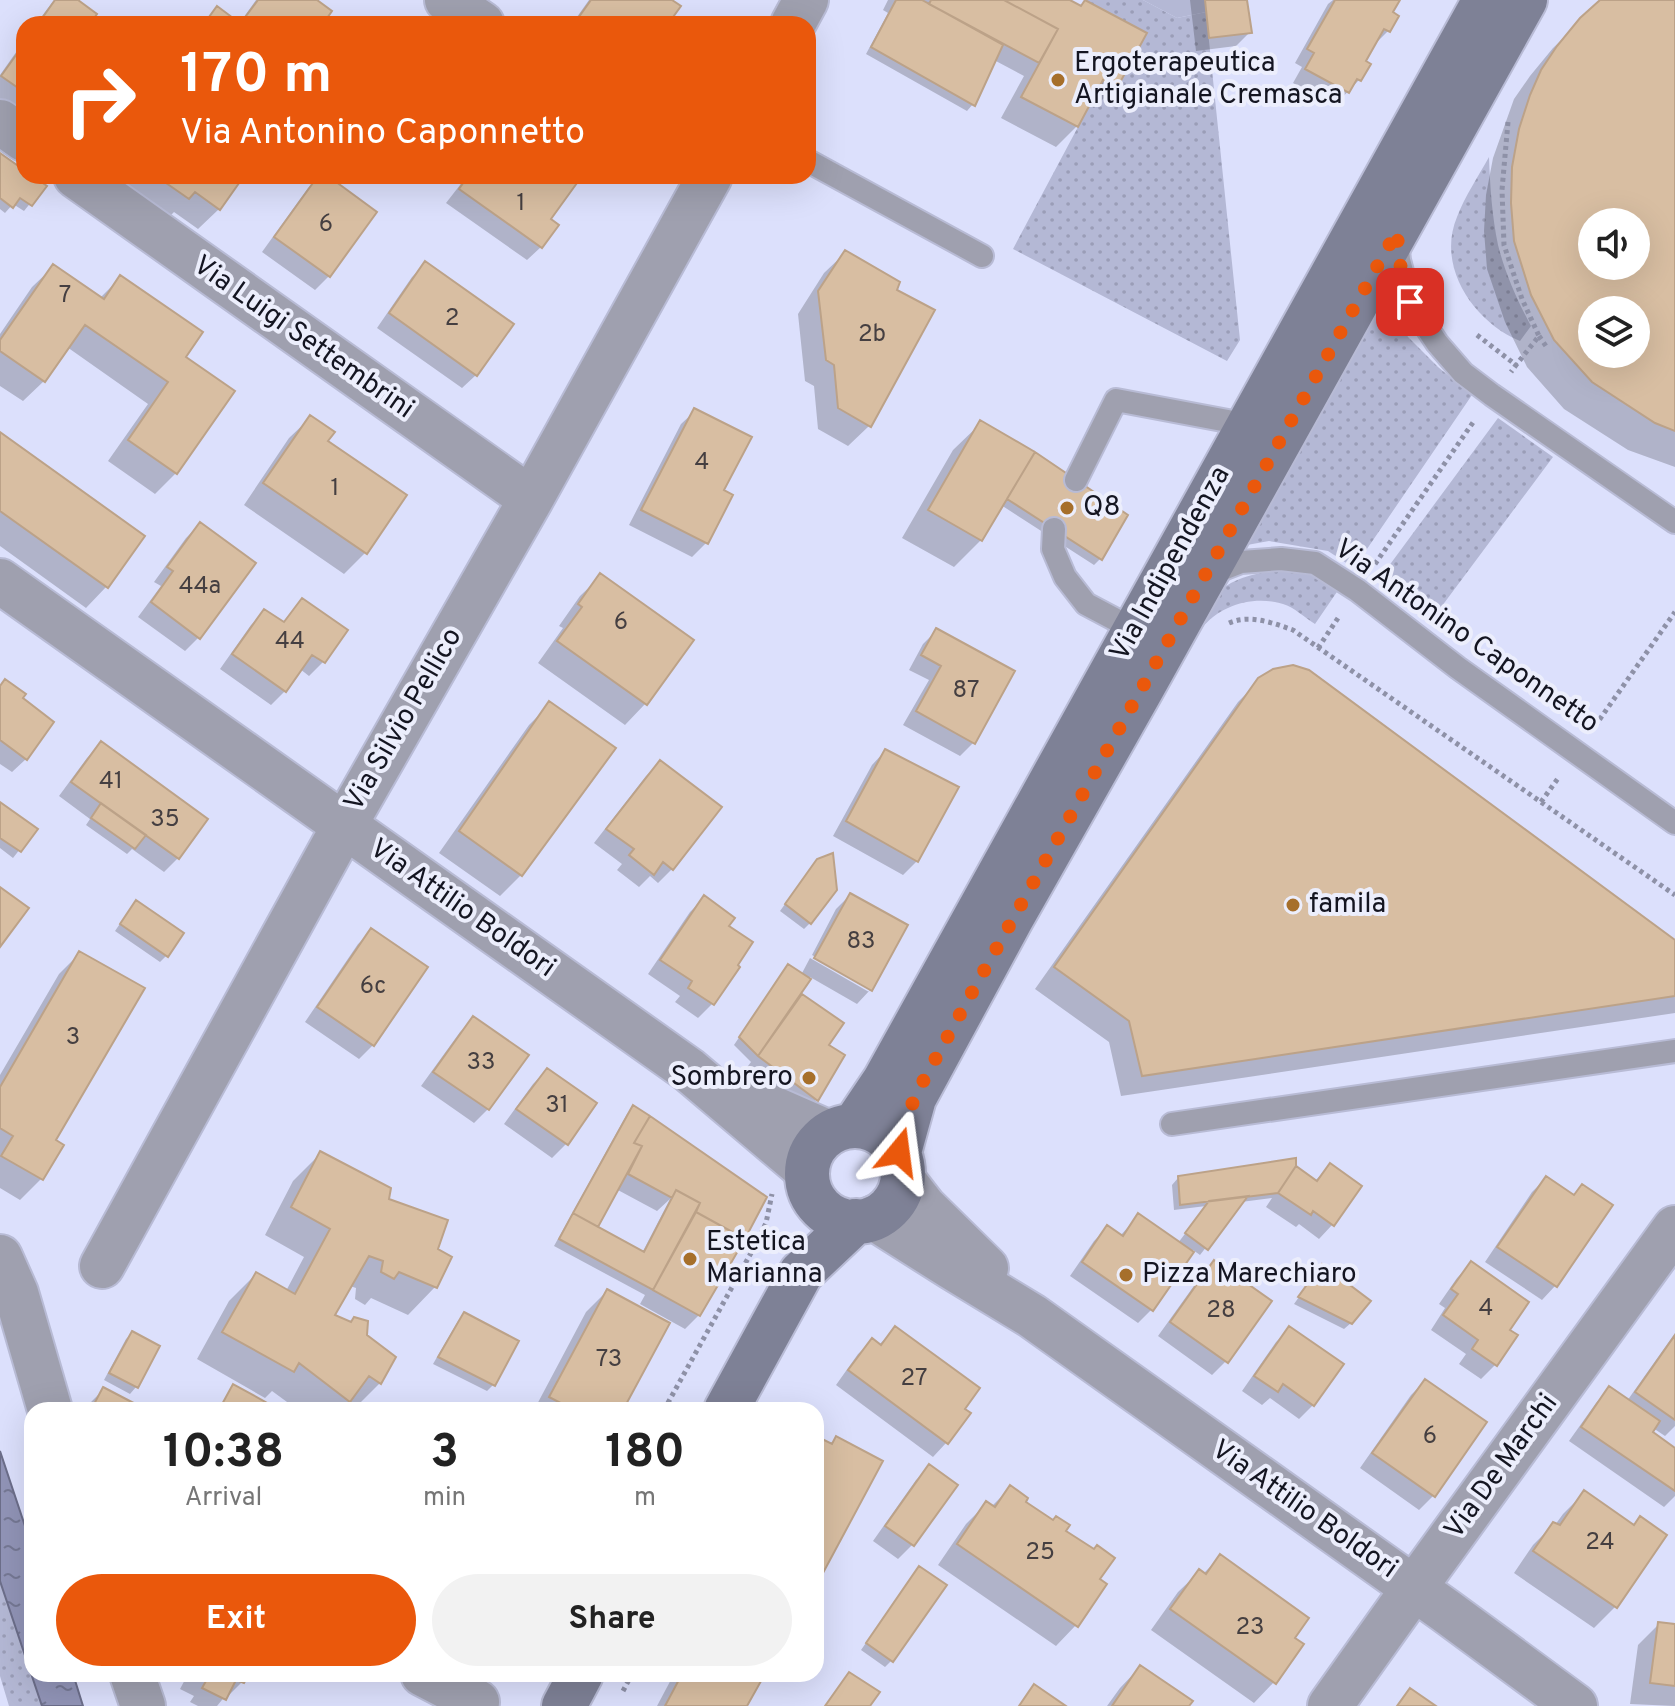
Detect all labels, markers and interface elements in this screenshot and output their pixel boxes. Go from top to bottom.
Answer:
text: 170 m [180,42,332,112]
place label: Ergoterapeutica Artigianale Cremasca [1074,46,1343,114]
icon: right [48,48,152,152]
marker: Ergoterapeutica Artigianale Cremasca [1049,71,1067,89]
text: Via Antonino Caponnetto [180,111,585,157]
house number: 1 [517,189,525,219]
map controls [1578,208,1650,368]
button: sound [1578,208,1650,280]
house number: 6 [319,210,333,240]
street label: Via Luigi Settembrini [186,248,420,428]
pin [1376,268,1444,336]
icon: arrive [1388,280,1432,324]
house number: 7 [59,281,71,311]
button: layers [1578,296,1650,368]
house number: 2 [445,304,459,334]
house number: 2b [858,320,886,350]
house number: 4 [695,448,709,478]
street label: Via Indipendenza [1103,460,1239,668]
house number: 1 [331,474,339,504]
place label: Q8 [1083,490,1121,526]
marker: Q8 [1058,499,1076,517]
street label: Via Antonino Caponnetto [1327,532,1605,742]
house number: 44a [179,572,221,602]
house number: 6 [614,608,628,638]
street label: Via Silvio Pellico [337,622,471,818]
house number: 44 [275,627,305,657]
house number: 87 [953,676,979,706]
house number: 41 [99,767,123,797]
house number: 35 [150,805,180,835]
street label: Via Attilio Boldori [362,831,562,987]
place label: famila [1309,887,1386,923]
marker: famila [1284,896,1302,914]
house number: 83 [846,927,876,957]
house number: 6c [360,972,386,1002]
house number: 3 [66,1023,80,1053]
house number: 33 [467,1048,495,1078]
place label: Sombrero [671,1060,793,1096]
marker: Sombrero [800,1069,818,1087]
house number: 31 [545,1091,569,1121]
position arrow [857,1110,941,1194]
place label: Estetica Marianna [706,1225,822,1293]
marker: Estetica Marianna [681,1250,699,1268]
place label: Pizza Marechiaro [1142,1257,1357,1293]
marker: Pizza Marechiaro [1117,1266,1135,1284]
house number: 4 [1479,1294,1493,1324]
house number: 28 [1206,1296,1236,1326]
house number: 73 [596,1345,622,1375]
house number: 27 [901,1364,927,1394]
street label: Via De Marchi [1437,1387,1567,1547]
house number: 6 [1423,1422,1437,1452]
text: 10:38 [163,1424,284,1484]
text: 3 [430,1424,459,1484]
text: 180 [605,1424,685,1484]
street label: Via Attilio Boldori [1204,1432,1404,1588]
text: Arrival [185,1482,262,1515]
text: min [423,1482,466,1515]
text: m [634,1482,656,1515]
house number: 24 [1585,1528,1615,1558]
house number: 25 [1025,1538,1055,1568]
button: Exit [56,1574,416,1666]
button: Share [432,1574,792,1666]
house number: 23 [1235,1613,1265,1643]

